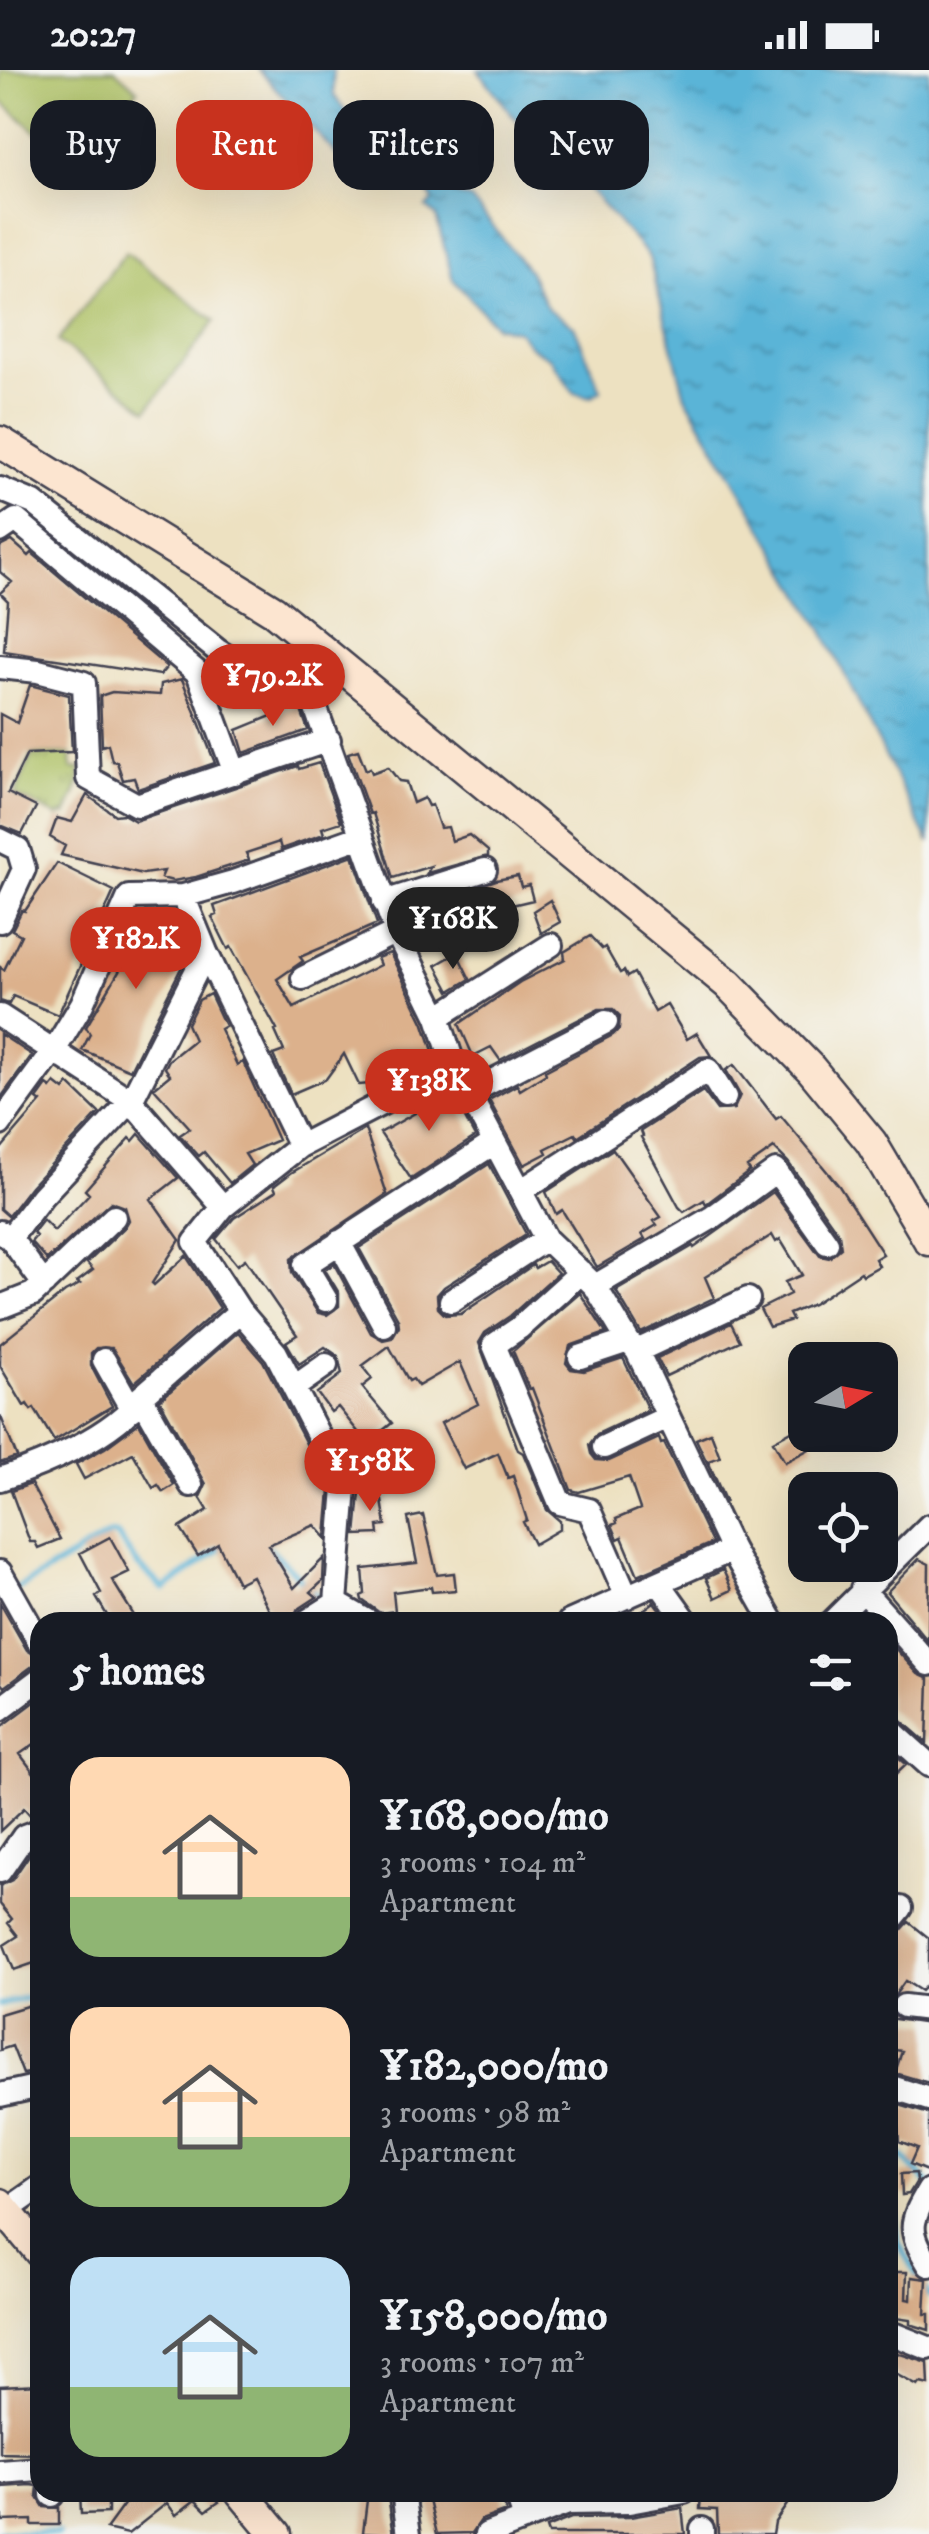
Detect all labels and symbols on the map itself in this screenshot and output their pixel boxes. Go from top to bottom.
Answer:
pin: ¥79.2K [192,644,354,729]
pin: ¥168K [383,887,523,972]
pin: ¥182K [66,907,206,992]
pin: ¥138K [359,1049,499,1134]
north arrow [788,1342,898,1452]
pin: ¥158K [300,1429,440,1514]

